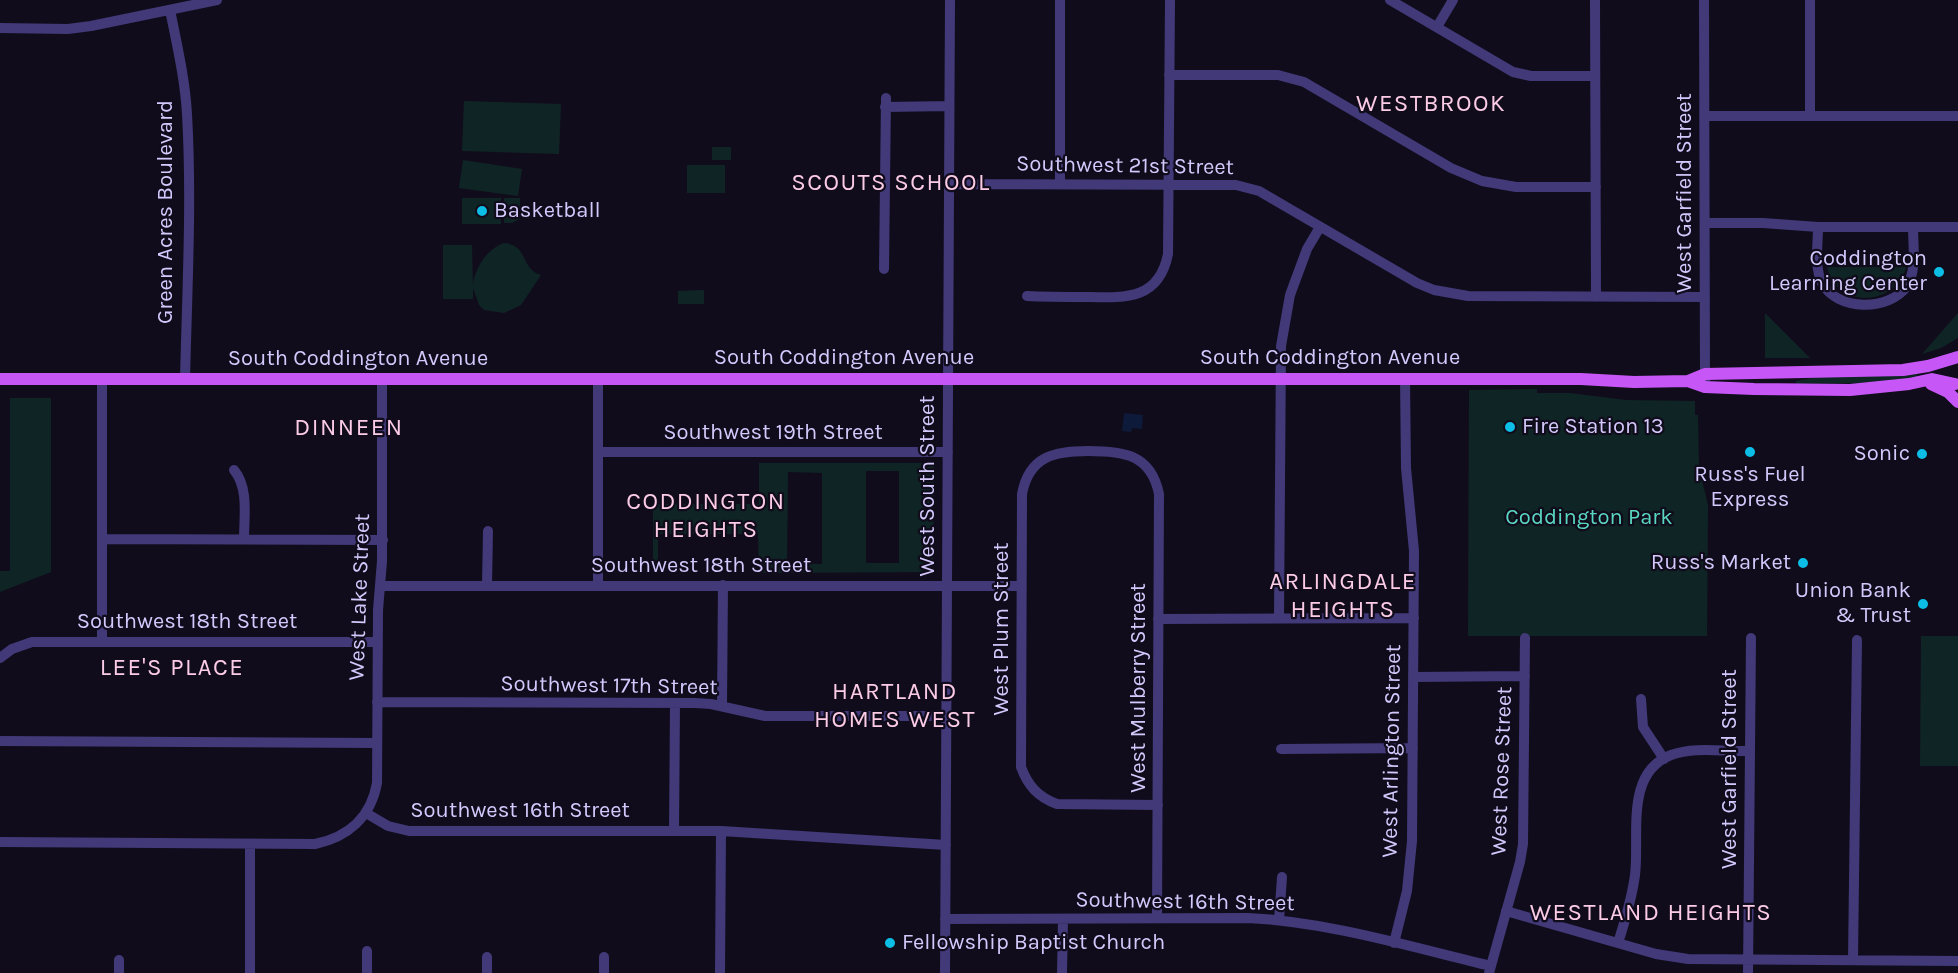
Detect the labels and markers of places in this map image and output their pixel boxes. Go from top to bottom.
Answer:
place label: Basketball [494,198,601,224]
marker: Basketball [475,204,489,218]
place label: Coddington Learning Center [1769,246,1927,298]
marker: Coddington Learning Center [1932,265,1946,279]
place label: Fire Station 13 [1522,414,1664,440]
marker: Fire Station 13 [1503,420,1517,434]
place label: Sonic [1853,441,1910,467]
marker: Russ's Fuel Express [1743,445,1757,459]
marker: Sonic [1915,447,1929,461]
place label: Russ's Fuel Express [1694,462,1806,514]
place label: Russ's Market [1651,550,1791,576]
marker: Russ's Market [1796,556,1810,570]
place label: Union Bank & Trust [1795,578,1911,630]
marker: Union Bank & Trust [1916,597,1930,611]
place label: Fellowship Baptist Church [902,930,1165,956]
marker: Fellowship Baptist Church [883,936,897,950]

